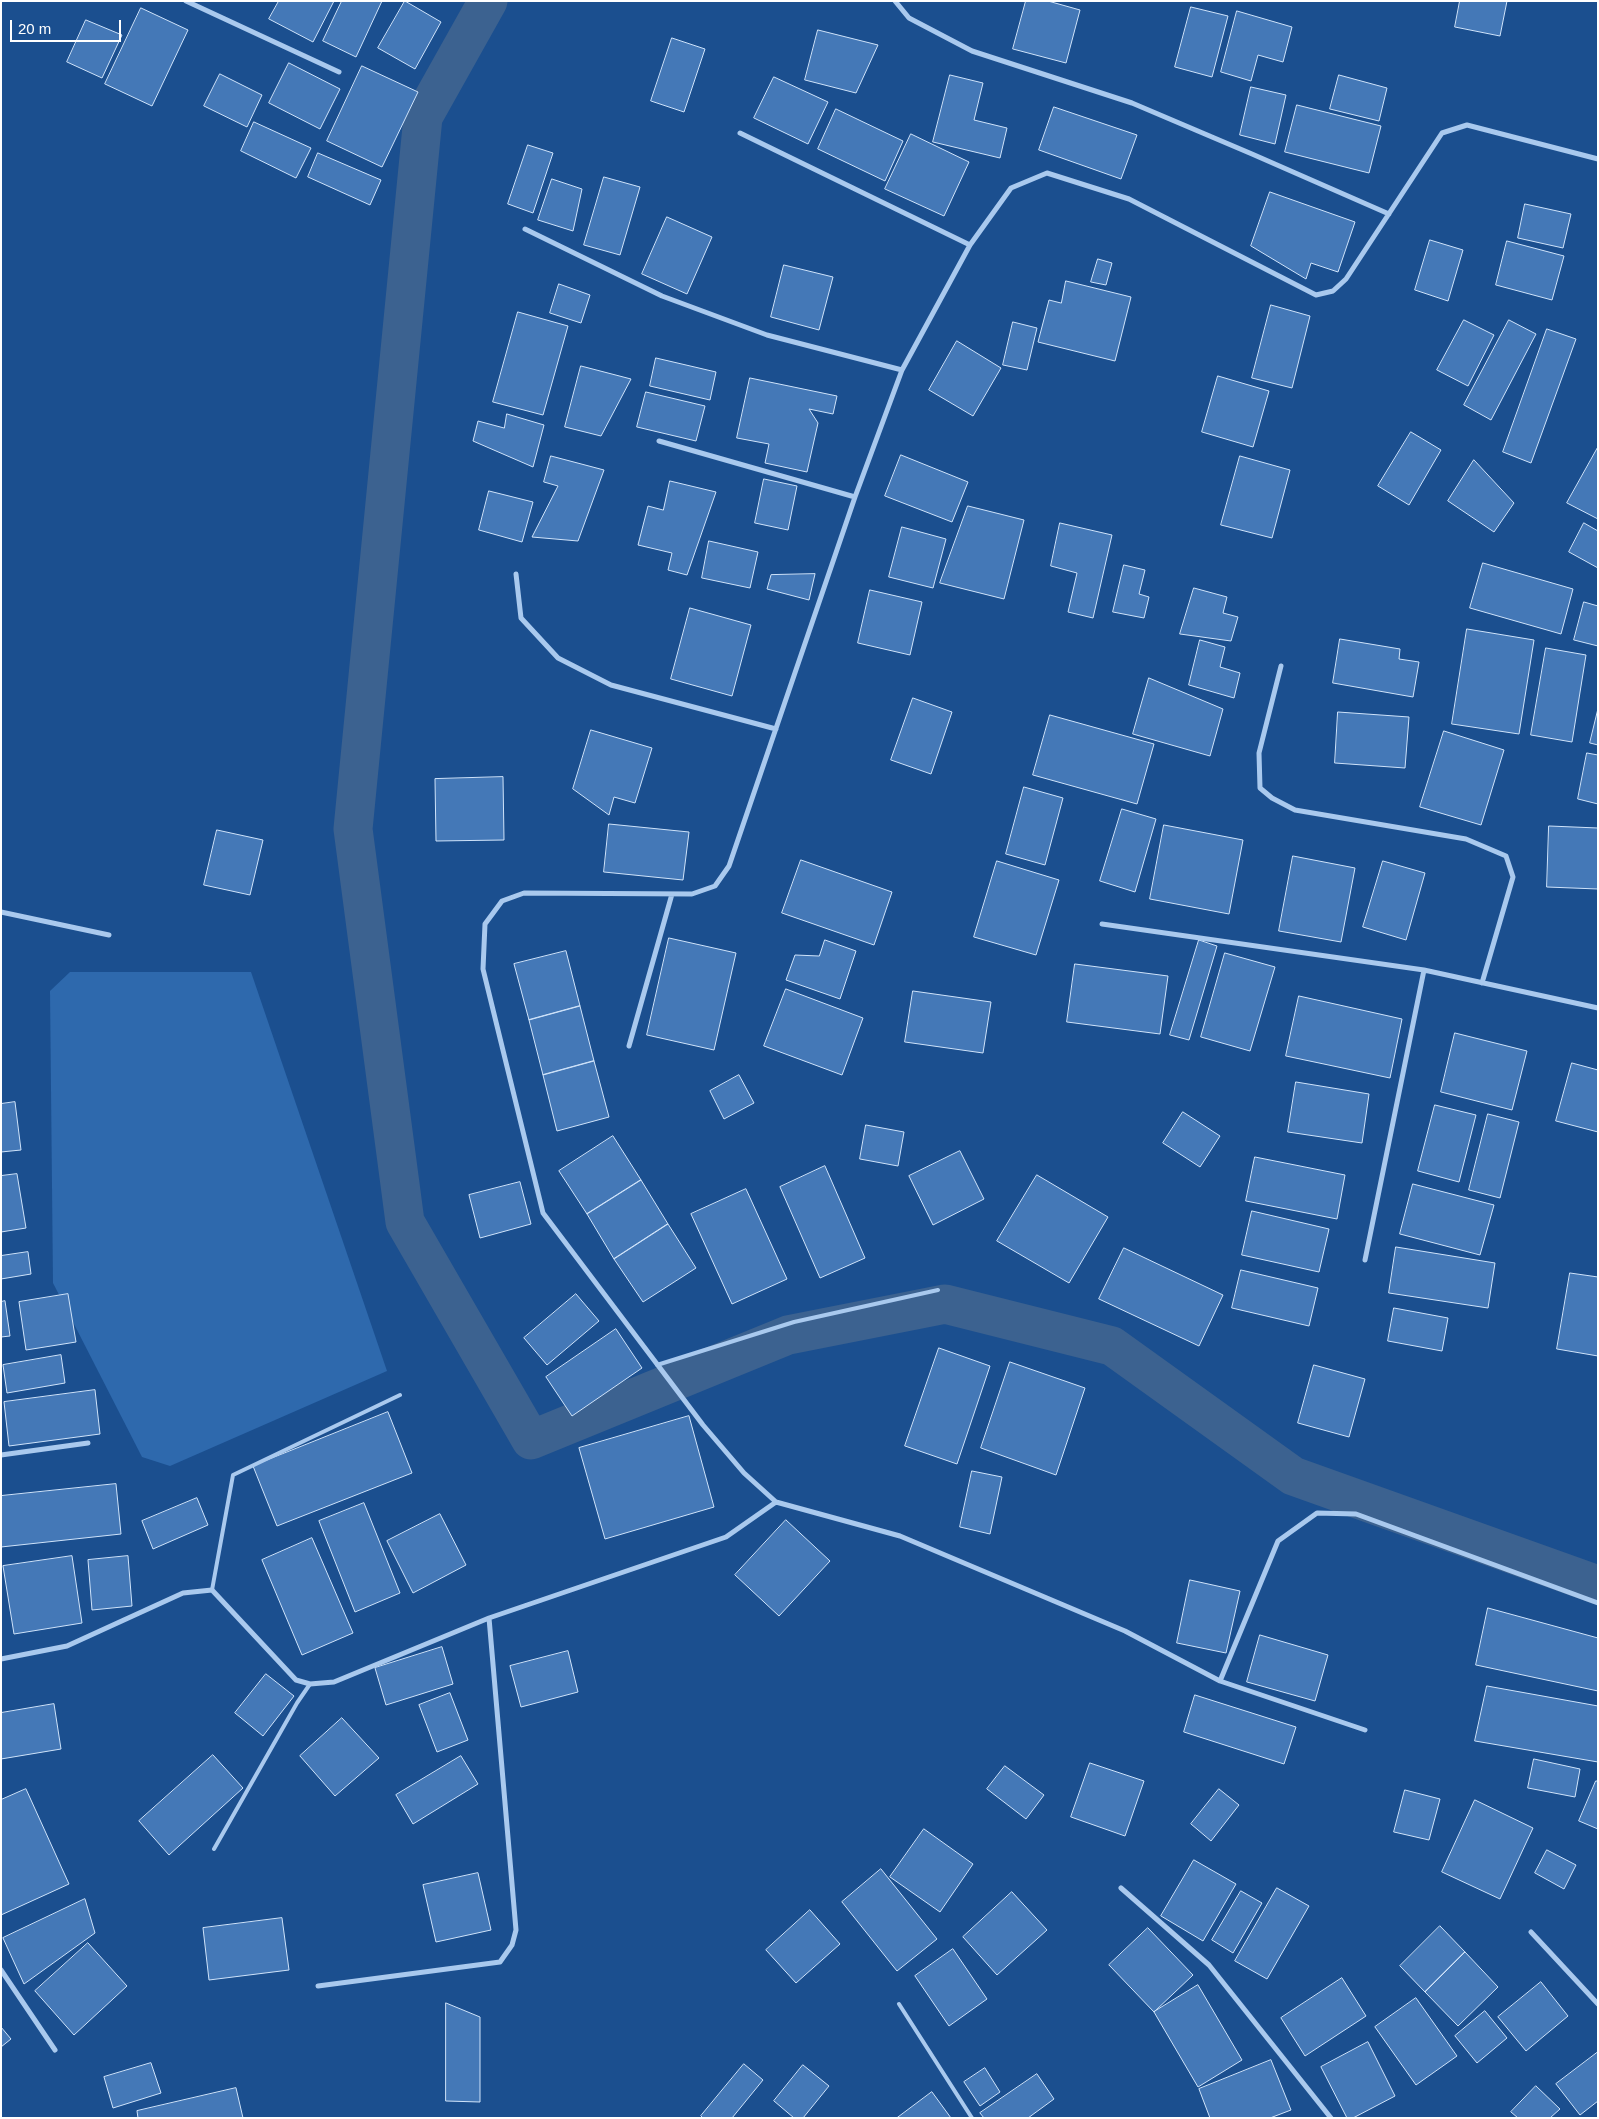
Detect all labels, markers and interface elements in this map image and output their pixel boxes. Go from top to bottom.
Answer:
scale bar [12,10,124,42]
text: 20 m [18,20,51,37]

